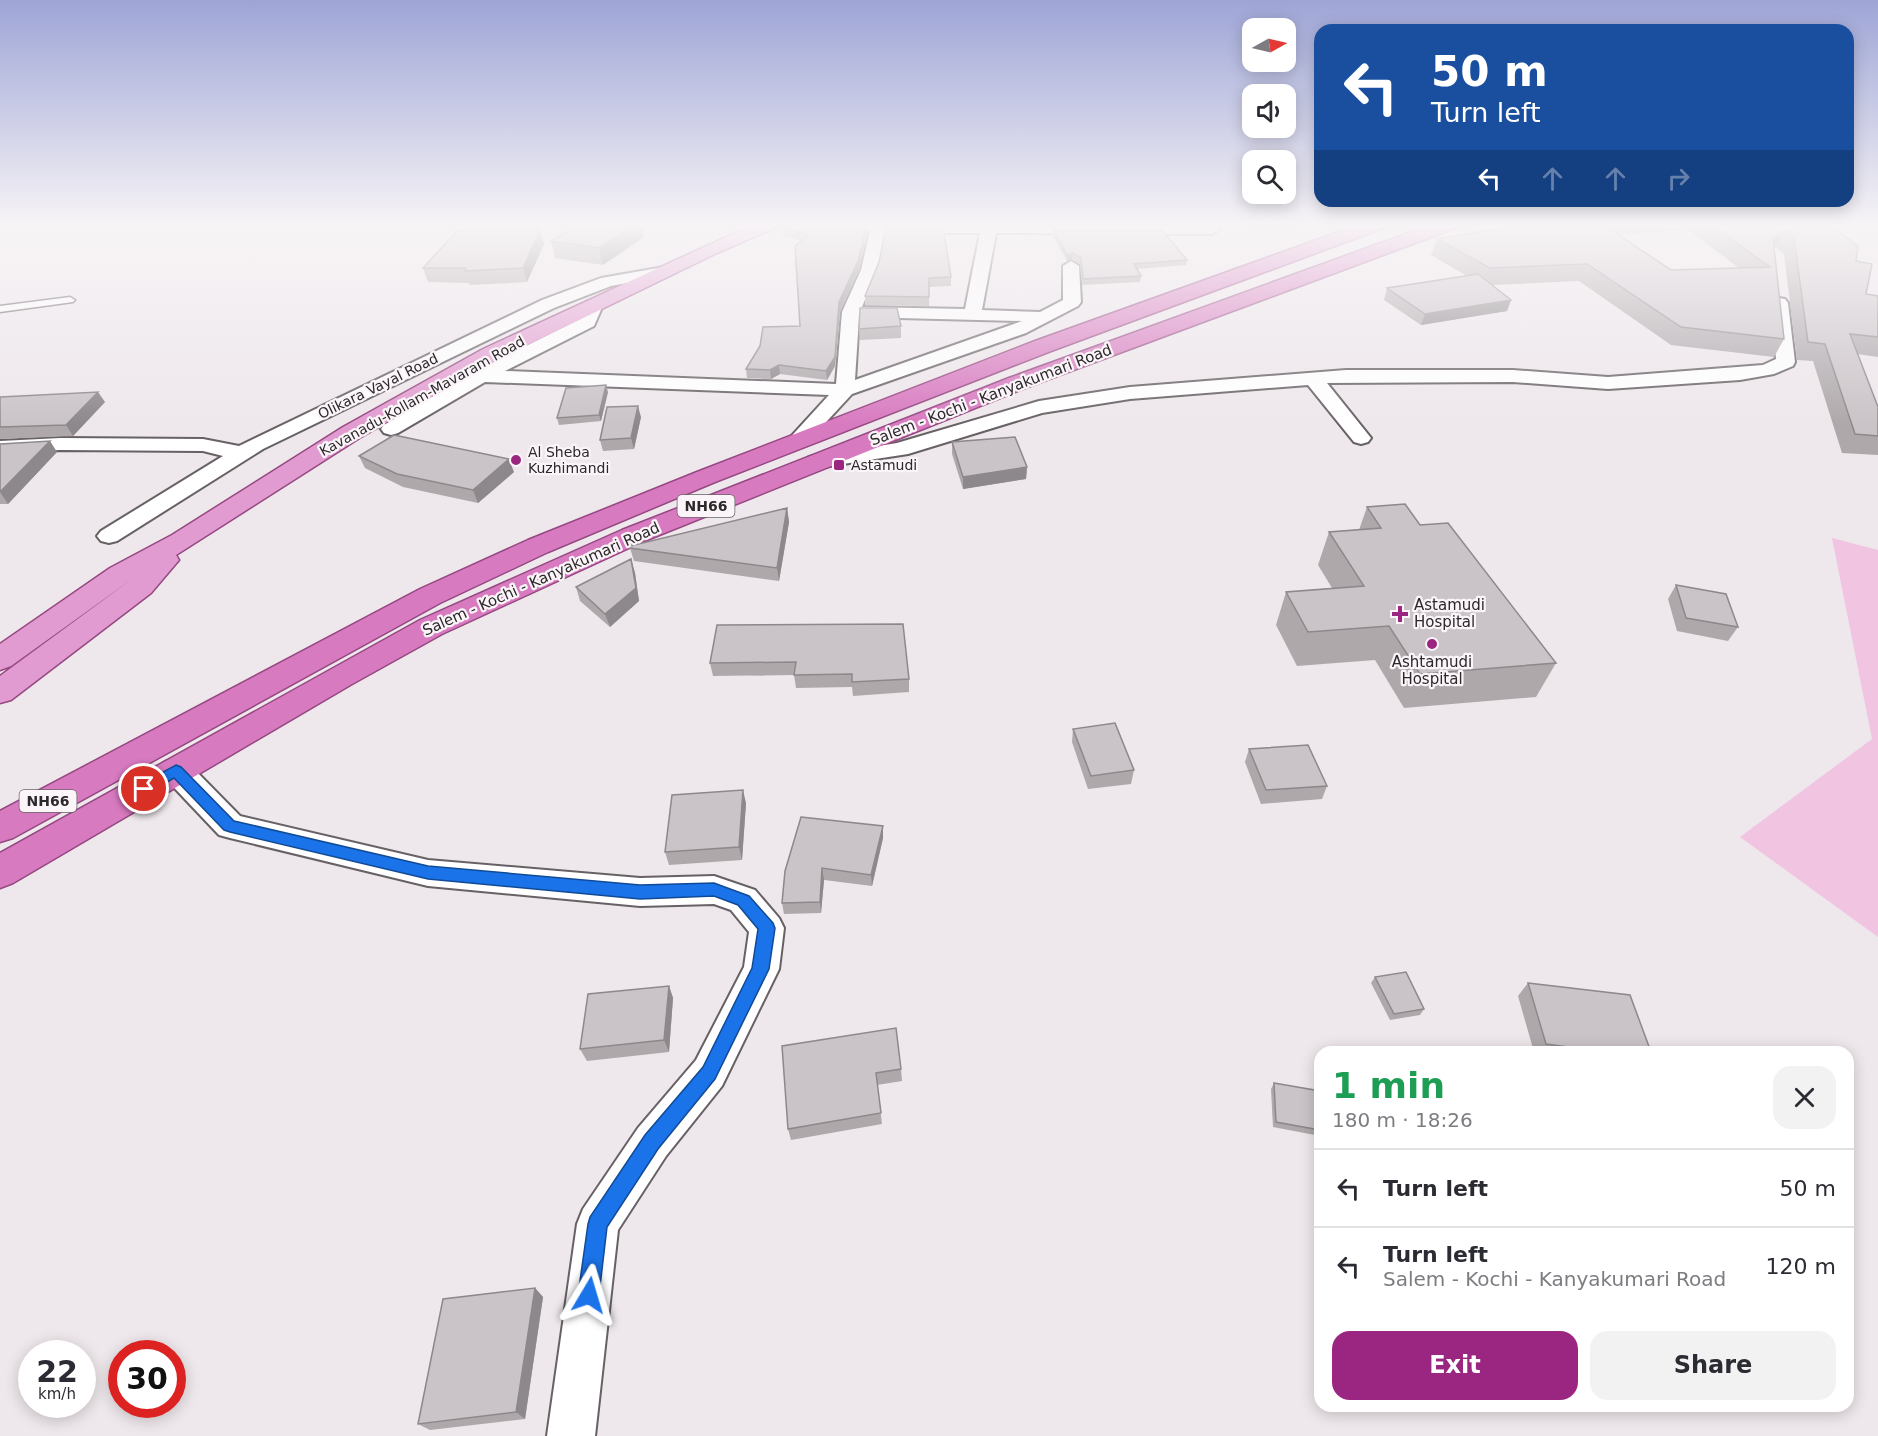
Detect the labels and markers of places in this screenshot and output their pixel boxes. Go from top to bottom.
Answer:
place label: Al Sheba Kuzhimandi [528,444,609,476]
marker: Al Sheba Kuzhimandi [509,453,523,467]
place label: Astamudi [851,457,917,473]
marker: Astamudi [832,458,846,472]
place label: Astamudi Hospital [1414,596,1485,631]
marker: Astamudi Hospital [1391,605,1409,623]
marker: Ashtamudi Hospital [1425,637,1439,651]
place label: Ashtamudi Hospital [1392,653,1472,688]
pin [118,763,169,814]

